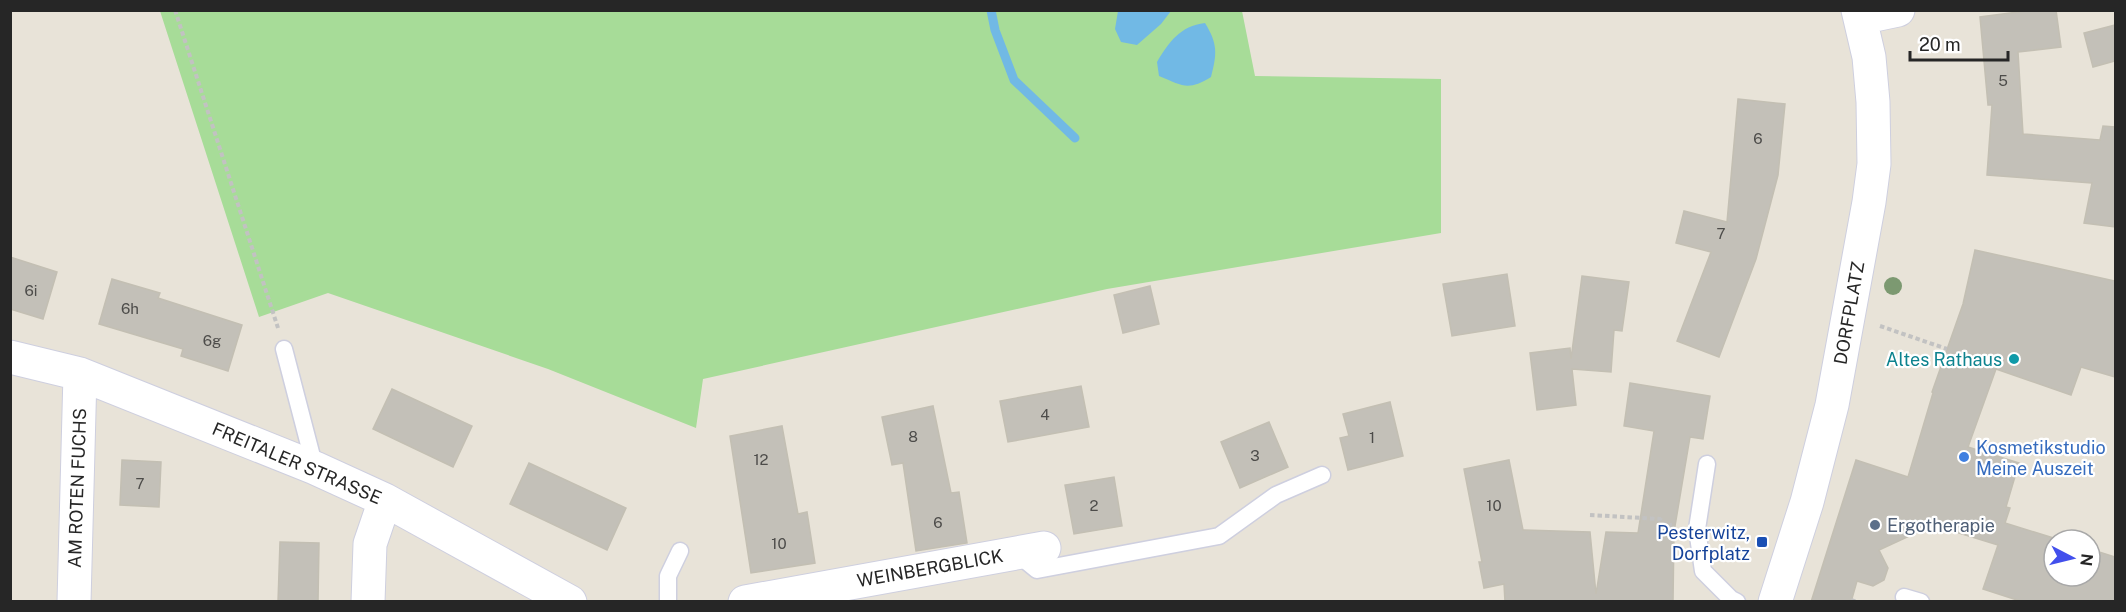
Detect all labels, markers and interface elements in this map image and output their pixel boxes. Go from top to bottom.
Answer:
scale bar [1910,24,2008,62]
text: 20 m [1919,34,1961,55]
house number: 5 [1998,72,2008,89]
house number: 6 [1753,130,1763,147]
house number: 7 [1716,225,1726,242]
street label: DORFPLATZ [1830,260,1868,366]
house number: 6i [24,282,38,299]
house number: 6h [121,300,139,317]
house number: 6g [203,332,221,349]
place label: Altes Rathaus [1886,349,2002,370]
marker: Altes Rathaus [2007,352,2021,366]
house number: 4 [1040,406,1050,423]
street label: AM ROTEN FUCHS [64,408,90,568]
street label: FREITALER STRASSE [209,418,385,508]
house number: 8 [908,428,918,445]
house number: 1 [1369,429,1375,446]
place label: Kosmetikstudio Meine Auszeit [1976,437,2106,479]
house number: 3 [1250,447,1260,464]
marker: Kosmetikstudio Meine Auszeit [1957,450,1971,464]
house number: 12 [753,451,769,468]
house number: 7 [135,475,145,492]
house number: 2 [1090,497,1099,514]
house number: 10 [1486,497,1502,514]
house number: 6 [933,514,943,531]
place label: Ergotherapie [1887,515,1995,536]
marker: Ergotherapie [1868,518,1882,532]
place label: Pesterwitz, Dorfplatz [1657,522,1750,564]
north arrow [2042,528,2102,588]
house number: 10 [771,535,787,552]
marker: Pesterwitz, Dorfplatz [1755,535,1769,549]
street label: WEINBERGBLICK [855,545,1005,591]
text: N [2076,552,2097,567]

